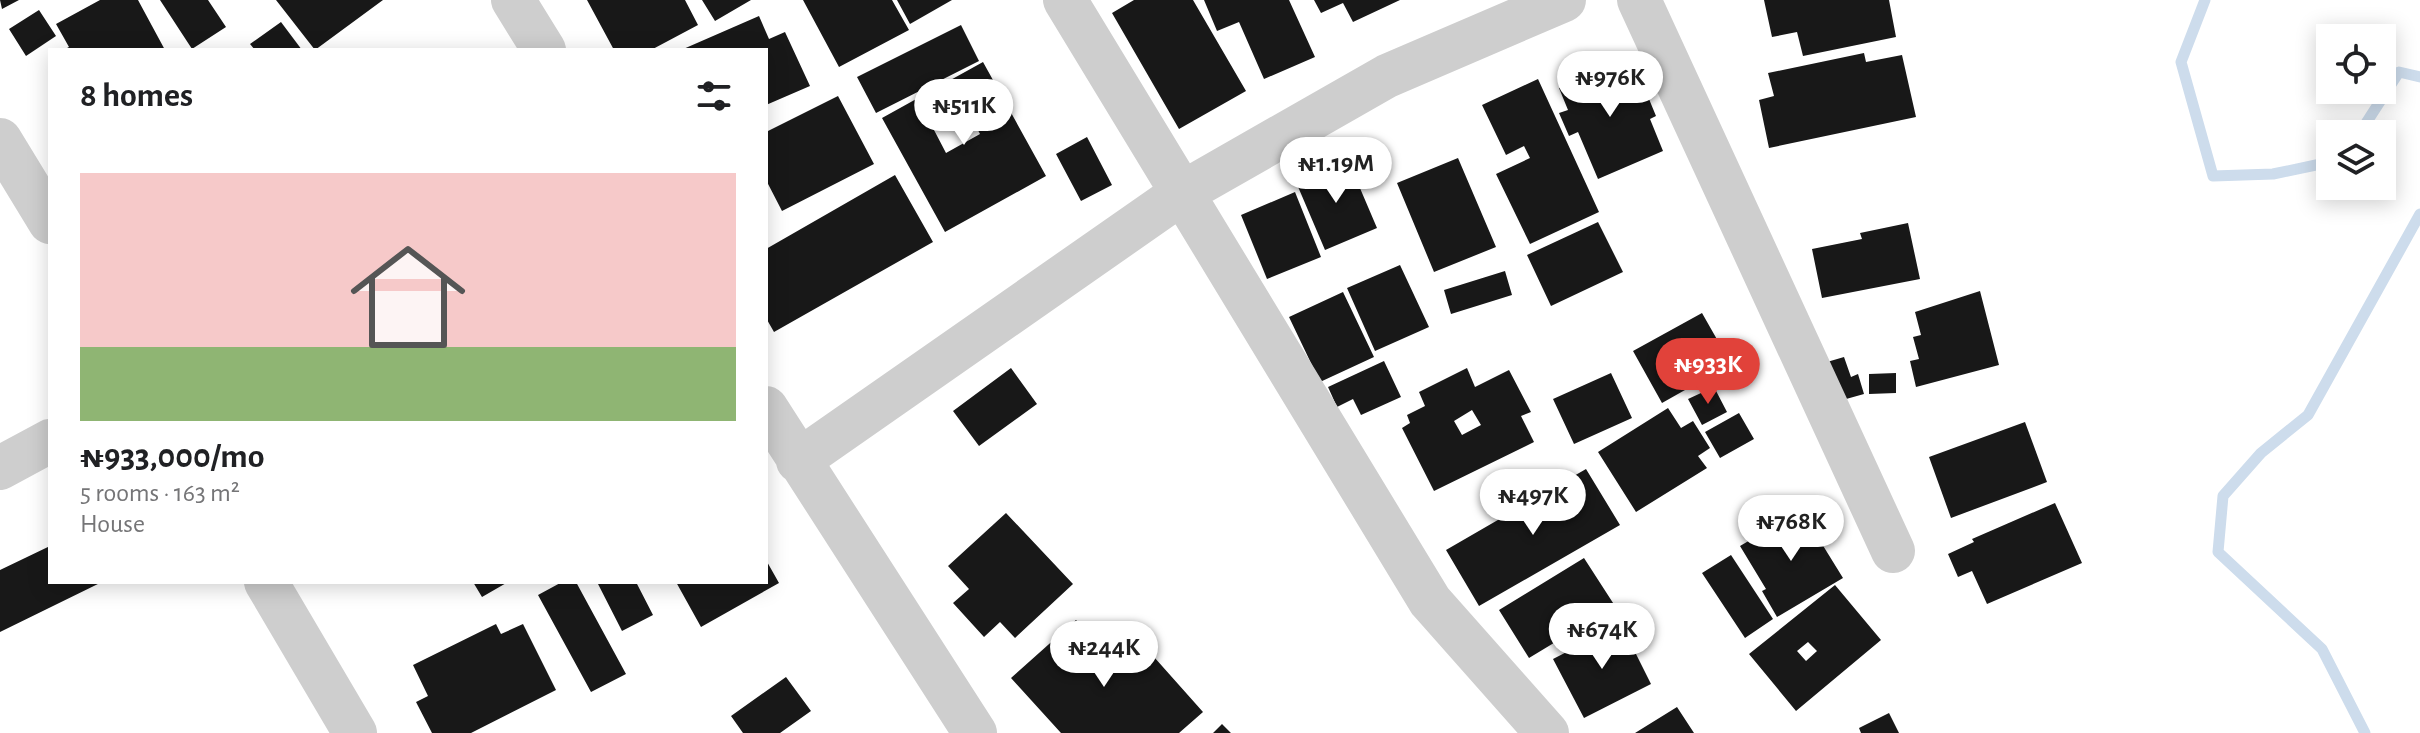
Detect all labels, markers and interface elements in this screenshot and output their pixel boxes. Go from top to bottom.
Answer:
map controls [2316,24,2396,200]
button: locate [2316,24,2396,104]
pin: ₦976K [1554,51,1666,119]
text: ₦976K [1575,64,1645,90]
icon: filters [692,74,736,118]
text: 8 homes [80,79,193,113]
pin: ₦511K [908,79,1020,147]
text: ₦511K [932,92,996,118]
button: layers [2316,120,2396,200]
pin: ₦1.19M [1271,137,1401,205]
text: ₦1.19M [1298,150,1374,176]
icon: home [336,225,480,369]
pin: ₦933K [1652,338,1764,406]
text: ₦933K [1674,351,1742,377]
text: ₦933,000/mo [80,440,265,474]
pin: ₦497K [1477,469,1589,537]
text: 5 rooms · 163 m² [80,480,240,506]
text: ₦497K [1498,482,1568,508]
pin: ₦768K [1735,495,1847,563]
text: ₦768K [1756,508,1826,534]
text: House [80,511,145,537]
pin: ₦674K [1546,603,1658,671]
text: ₦674K [1567,616,1637,642]
pin: ₦244K [1048,621,1160,689]
text: ₦244K [1068,634,1140,660]

